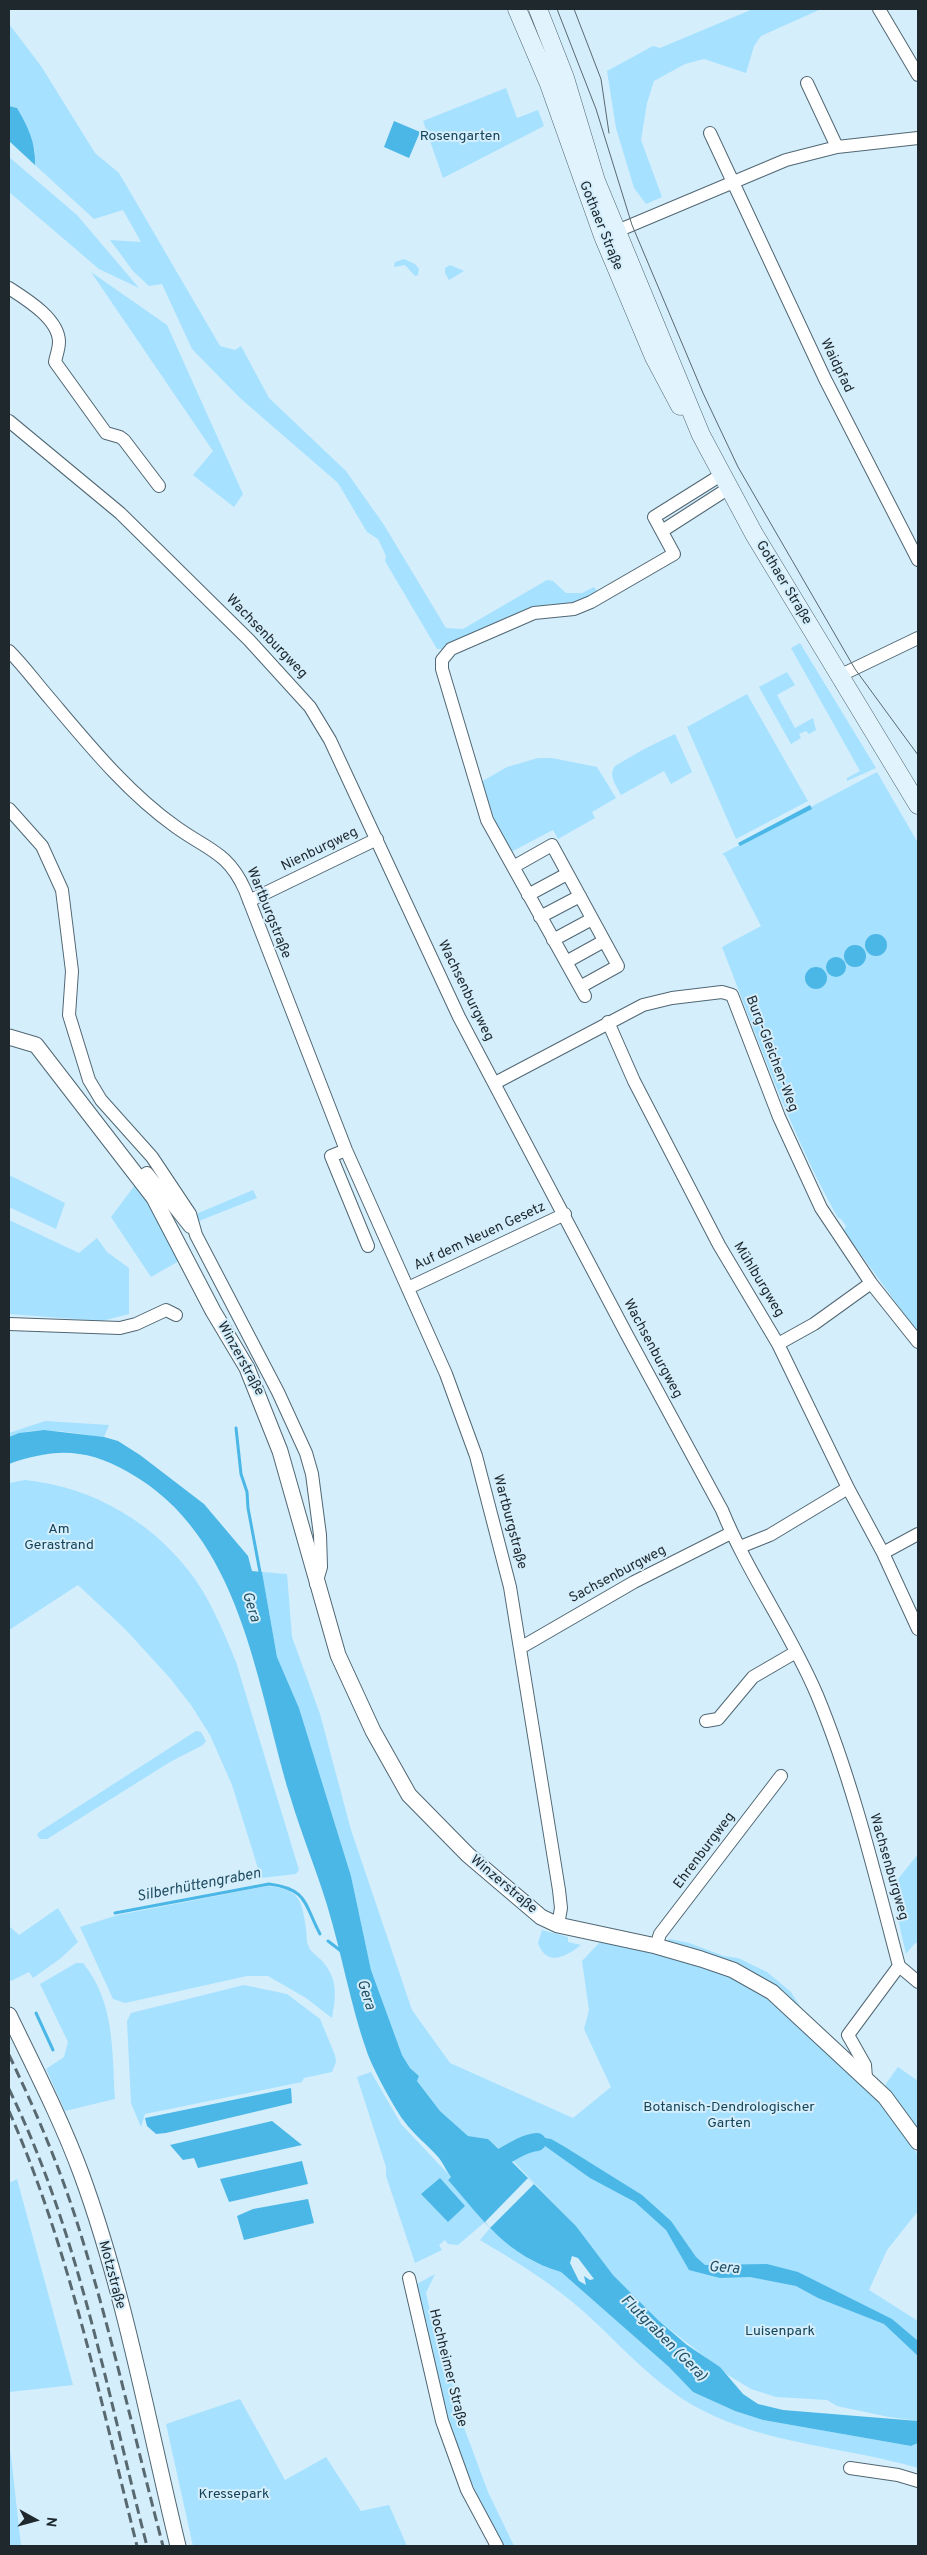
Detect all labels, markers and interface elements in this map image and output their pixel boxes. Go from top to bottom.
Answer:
park label: Rosengarten [420,129,500,145]
street label: Gothaer Straße [574,179,626,273]
street label: Waidpfad [816,336,856,396]
street label: Gothaer Straße [751,538,815,628]
street label: Wachsenburgweg [222,592,310,682]
street label: Nienburgweg [279,824,361,876]
street label: Wartburgstraße [242,865,294,961]
street label: Wachsenburgweg [433,938,497,1044]
street label: Burg-Gleichen-Weg [741,993,801,1115]
street label: Auf dem Neuen Gesetz [412,1199,548,1275]
street label: Mühlburgweg [729,1239,787,1321]
street label: Wachsenburgweg [619,1296,685,1402]
street label: Winzerstraße [213,1319,267,1399]
street label: Wartburgstraße [488,1473,530,1571]
park label: Am Gerastrand [24,1522,94,1554]
street label: Sachsenburgweg [567,1542,669,1608]
water label: Gera [237,1590,263,1624]
street label: Ehrenburgweg [671,1809,739,1893]
street label: Wachsenburgweg [865,1812,911,1922]
street label: Winzerstraße [466,1852,540,1918]
water label: Silberhüttengraben [136,1865,262,1907]
water label: Gera [352,1978,378,2012]
park label: Botanisch-Dendrologischer Garten [643,2100,815,2132]
street label: Motzstraße [94,2239,128,2311]
water label: Gera [708,2259,740,2279]
water label: Flutgraben (Gera) [616,2292,710,2386]
street label: Hochheimer Straße [424,2307,470,2429]
park label: Luisenpark [745,2324,815,2340]
park label: Kressepark [199,2487,269,2503]
north arrow [10,2495,60,2545]
text: N [41,2516,59,2528]

